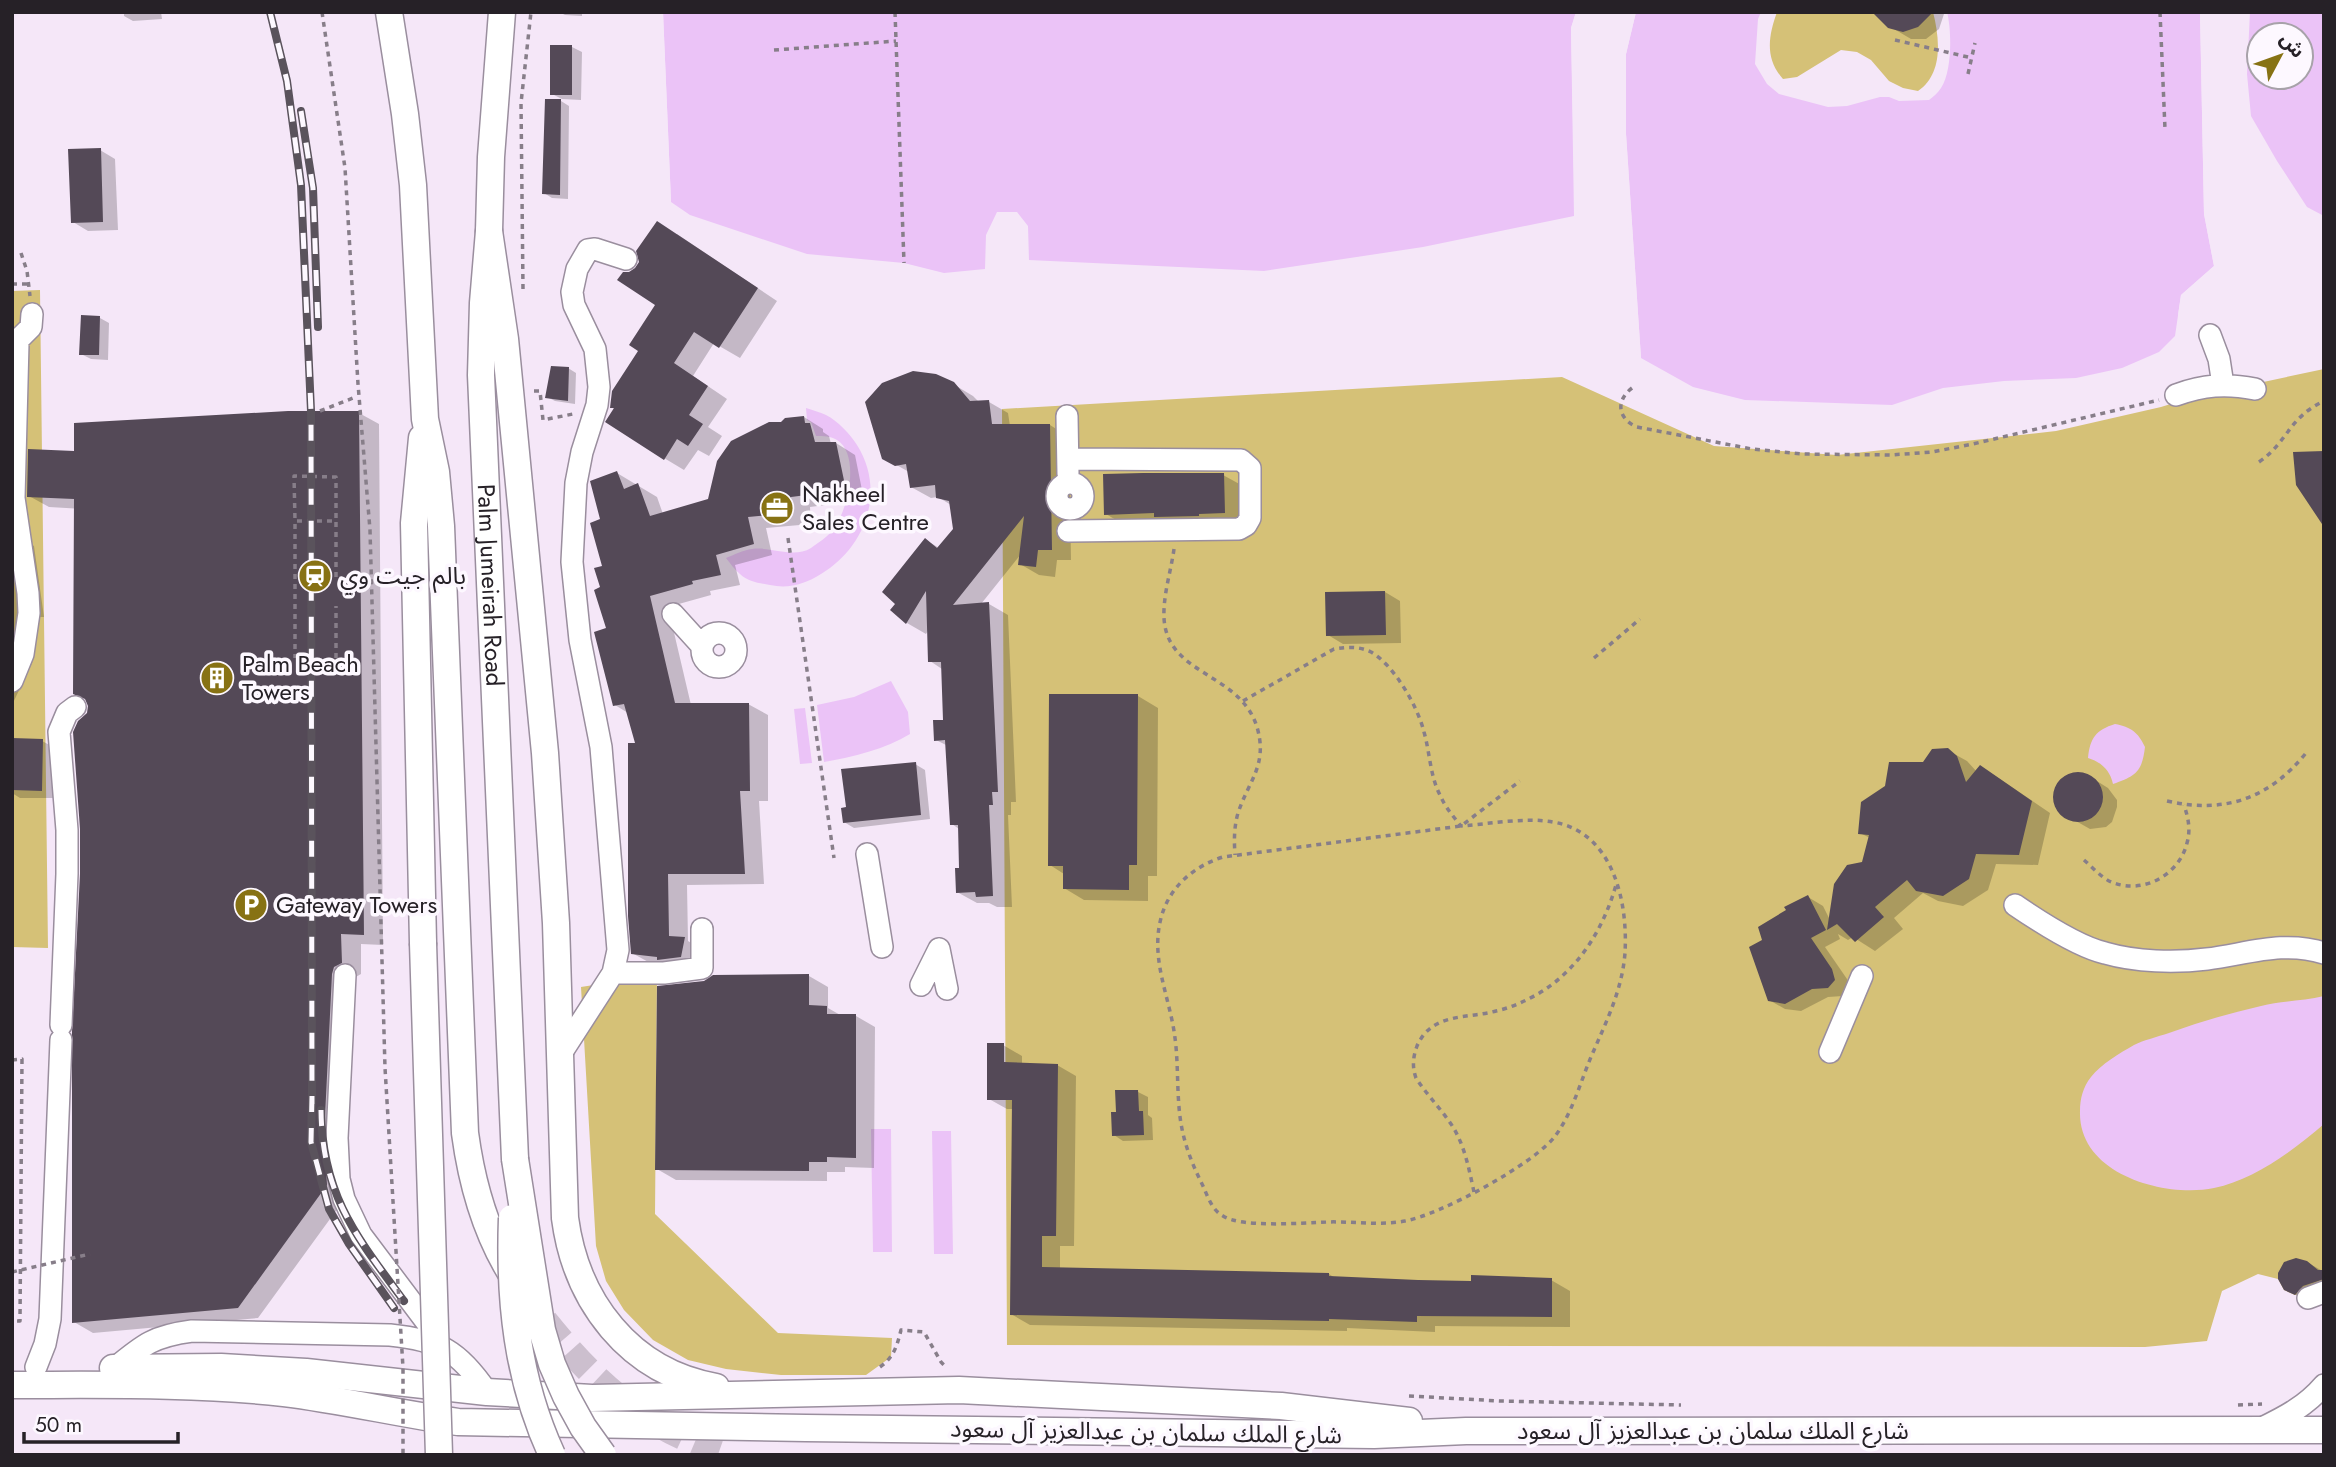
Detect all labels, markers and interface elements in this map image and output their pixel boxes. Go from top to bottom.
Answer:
north arrow [2245,21,2315,91]
text: ش [2274,26,2311,64]
place label: Nakheel Sales Centre [802,476,929,539]
street label: Palm Jumeirah Road [469,483,512,687]
office icon: Nakheel Sales Centre [758,489,796,527]
station icon: بالم جيت وي [296,557,334,595]
place label: بالم جيت وي [340,558,466,595]
place label: Palm Beach Towers [242,646,359,709]
building icon: Palm Beach Towers [198,659,236,697]
parking icon: Gateway Towers [232,886,270,924]
place label: Gateway Towers [276,887,437,922]
scale bar [24,1400,178,1444]
text: 50 m [35,1410,82,1440]
street label: شارع الملك سلمان بن عبدالعزيز آل سعود [950,1411,1342,1452]
street label: شارع الملك سلمان بن عبدالعزيز آل سعود [1517,1413,1909,1448]

